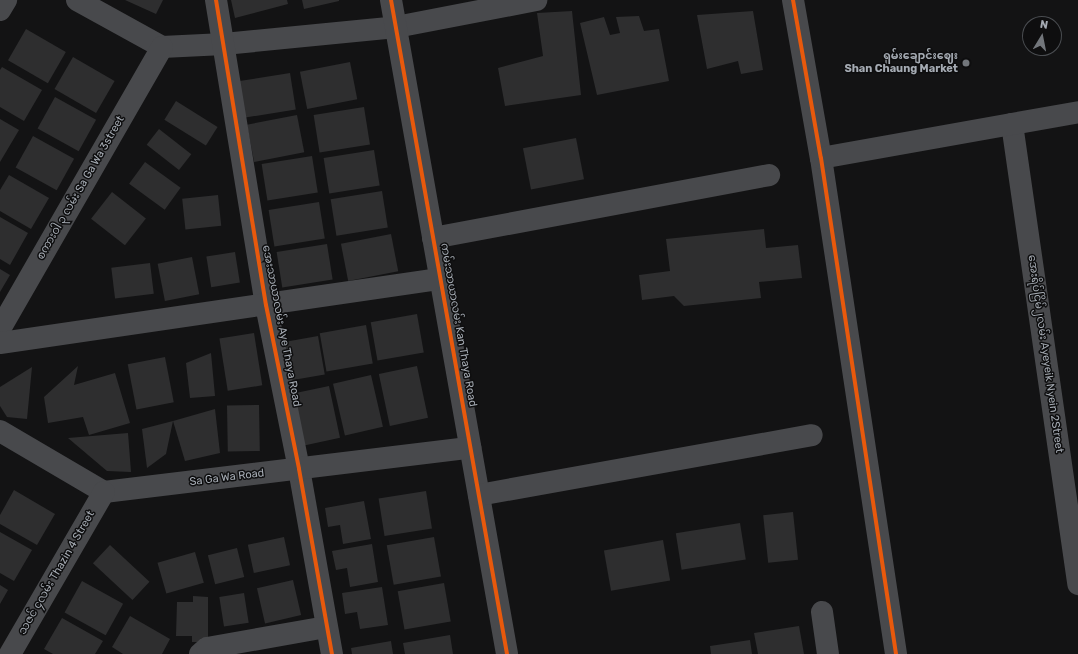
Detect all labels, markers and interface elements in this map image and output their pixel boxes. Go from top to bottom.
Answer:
north arrow [1022,16,1062,56]
text: N [1039,18,1049,32]
place label: ရှမ်းချောင်းဈေး Shan Chaung Market [844,50,958,76]
marker: ရှမ်းချောင်းဈေး Shan Chaung Market [961,58,971,68]
street label: စကားဝါ ၃ လမ်း Sa Ga Wa 3street [34,114,128,262]
street label: ကမ်းသာယာလမ်း Kan Thaya Road [437,242,479,408]
street label: အေးသာယာလမ်း Aye Thaya Road [259,244,303,408]
street label: အေးရိပ်ငြိမ်၂လမ်း Ayeyeik Nyein 2Street [1025,254,1065,454]
street label: Sa Ga Wa Road [189,467,265,489]
street label: သဇင် ၄လမ်း Thazin 4 Street [16,509,98,637]

